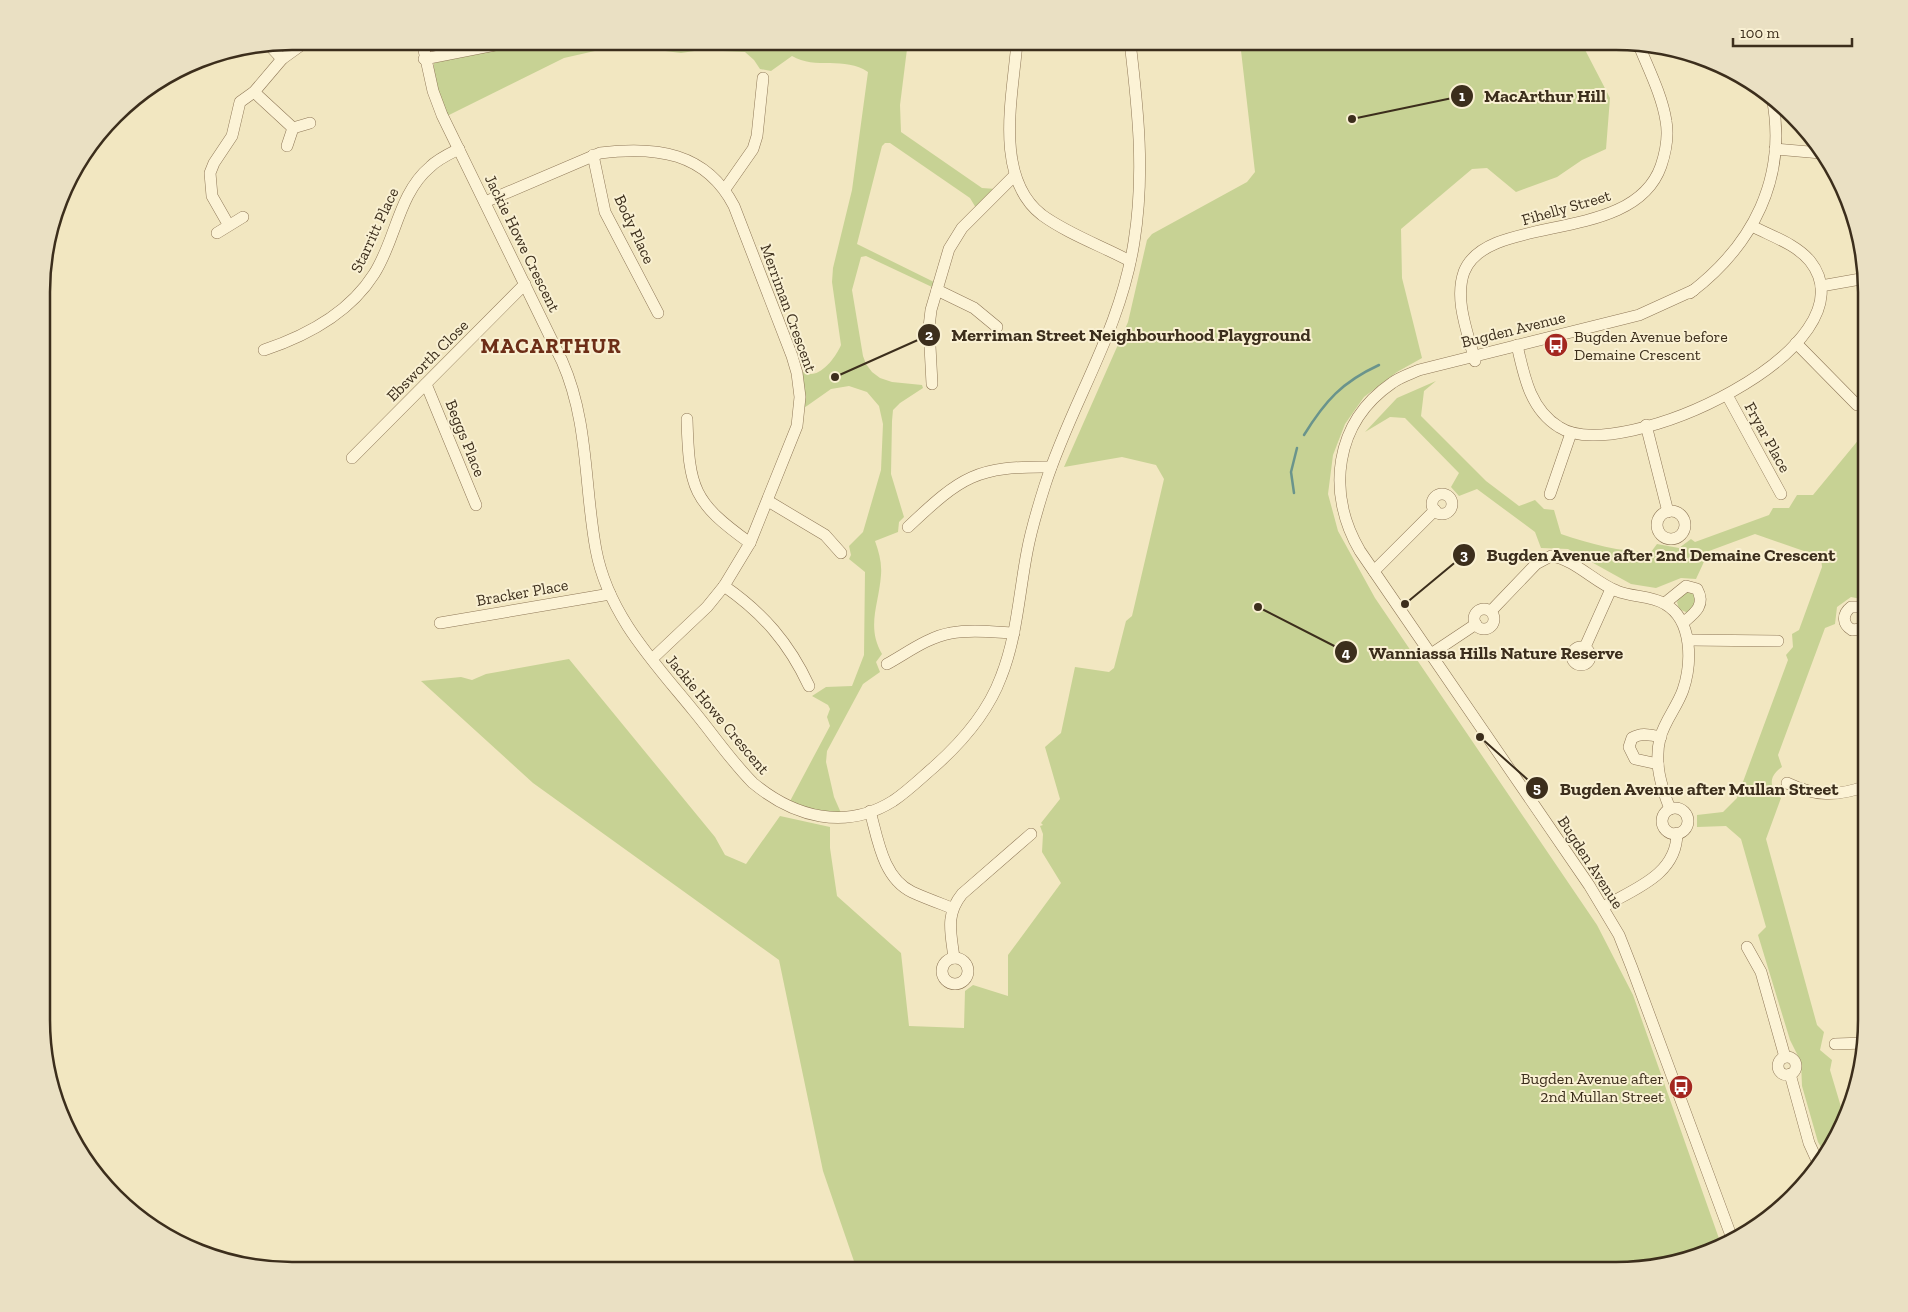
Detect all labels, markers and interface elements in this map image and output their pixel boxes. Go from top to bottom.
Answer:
scale bar [1733,15,1852,47]
text: 100 m [1740,24,1779,42]
callout: MacArthur Hill [1449,79,1617,112]
text: MacArthur Hill [1484,85,1606,107]
text: 1 [1459,87,1465,105]
street label: Jackie Howe Crescent [481,171,564,315]
street label: Starritt Place [346,185,402,276]
street label: Fihelly Street [1519,186,1613,229]
street label: Body Place [610,192,659,267]
street label: Merriman Crescent [756,241,821,375]
street label: Bugden Avenue [1459,307,1567,352]
street label: Ebsworth Close [383,316,472,405]
callout: Merriman Street Neighbourhood Playground [917,318,1321,351]
text: Merriman Street Neighbourhood Playground [951,324,1311,346]
text: 2 [925,326,933,344]
place label: Bugden Avenue before Demaine Crescent [1574,327,1728,364]
bus stop icon: Bugden Avenue before Demaine Crescent [1543,332,1569,358]
district label: MACARTHUR [480,333,622,358]
street label: Beggs Place [441,397,490,480]
street label: Fryar Place [1740,399,1795,476]
callout: Bugden Avenue after 2nd Demaine Crescent [1451,538,1846,571]
text: Bugden Avenue after 2nd Demaine Crescent [1487,544,1836,566]
text: 3 [1460,546,1468,564]
street label: Bracker Place [475,575,570,610]
callout: Wanniassa Hills Nature Reserve [1334,636,1633,669]
text: Wanniassa Hills Nature Reserve [1369,642,1624,664]
text: 4 [1342,644,1351,662]
street label: Jackie Howe Crescent [662,651,773,778]
callout: Bugden Avenue after Mullan Street [1525,772,1849,805]
text: Bugden Avenue after Mullan Street [1560,778,1839,800]
text: 5 [1533,779,1541,797]
street label: Bugden Avenue [1554,812,1628,912]
place label: Bugden Avenue after 2nd Mullan Street [1521,1069,1664,1106]
bus stop icon: Bugden Avenue after 2nd Mullan Street [1668,1074,1694,1100]

